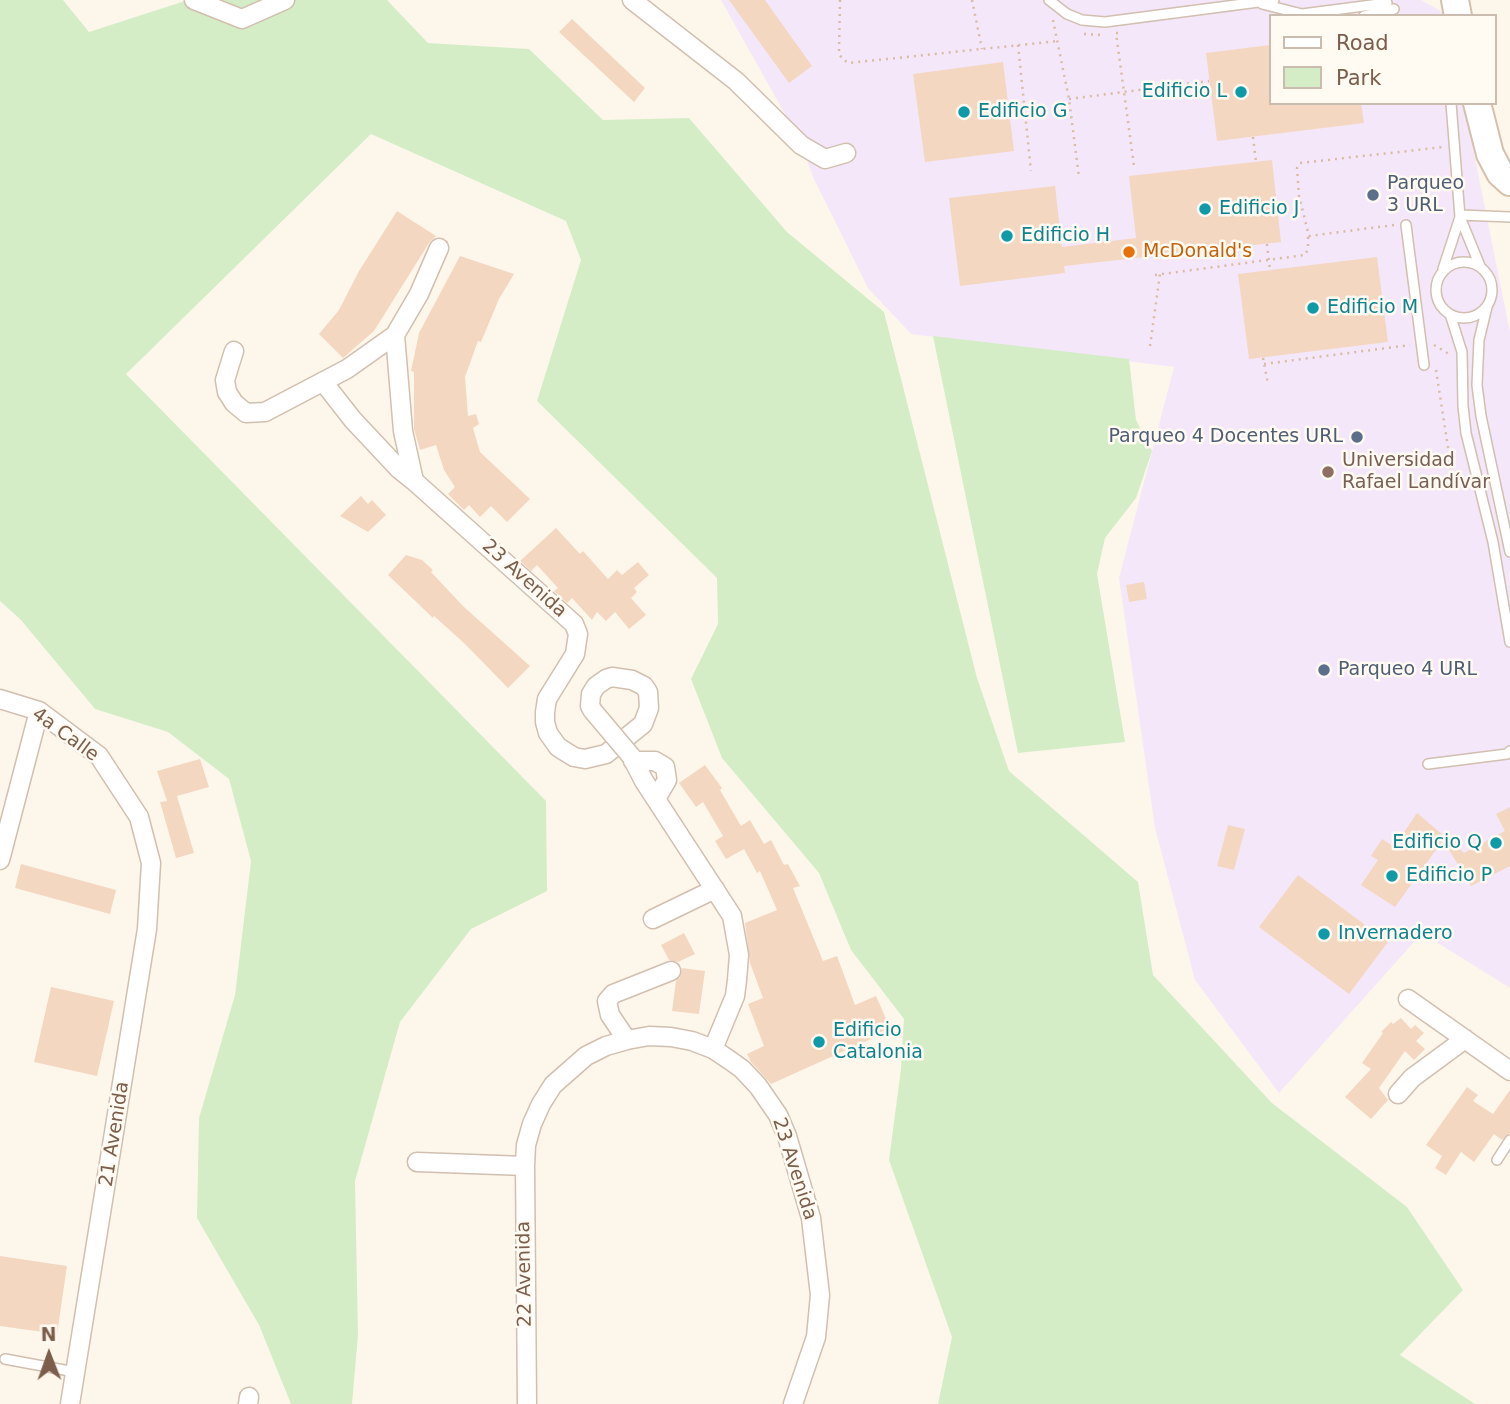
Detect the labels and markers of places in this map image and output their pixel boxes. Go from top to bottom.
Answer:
place label: Edificio L [1142,81,1227,103]
marker: Edificio L [1233,84,1249,100]
place label: Edificio G [978,101,1067,123]
marker: Edificio G [956,104,972,120]
place label: Parqueo 3 URL [1387,173,1464,217]
marker: Parqueo 3 URL [1365,187,1381,203]
place label: Edificio J [1219,198,1299,220]
marker: Edificio J [1197,201,1213,217]
place label: Edificio H [1021,225,1110,247]
marker: Edificio H [999,228,1015,244]
place label: McDonald's [1143,241,1252,263]
marker: McDonald's [1121,244,1137,260]
place label: Edificio M [1327,297,1418,319]
marker: Edificio M [1305,300,1321,316]
place label: Parqueo 4 Docentes URL [1108,426,1343,448]
marker: Parqueo 4 Docentes URL [1349,429,1365,445]
place label: Universidad Rafael Landívar [1342,450,1490,494]
marker: Universidad Rafael Landívar [1320,464,1336,480]
place label: Parqueo 4 URL [1338,659,1477,681]
marker: Parqueo 4 URL [1316,662,1332,678]
place label: Edificio Q [1392,832,1482,854]
marker: Edificio Q [1488,835,1504,851]
place label: Edificio P [1406,865,1492,887]
marker: Edificio P [1384,868,1400,884]
place label: Invernadero [1338,923,1453,945]
marker: Invernadero [1316,926,1332,942]
place label: Edificio Catalonia [833,1020,923,1064]
marker: Edificio Catalonia [811,1034,827,1050]

